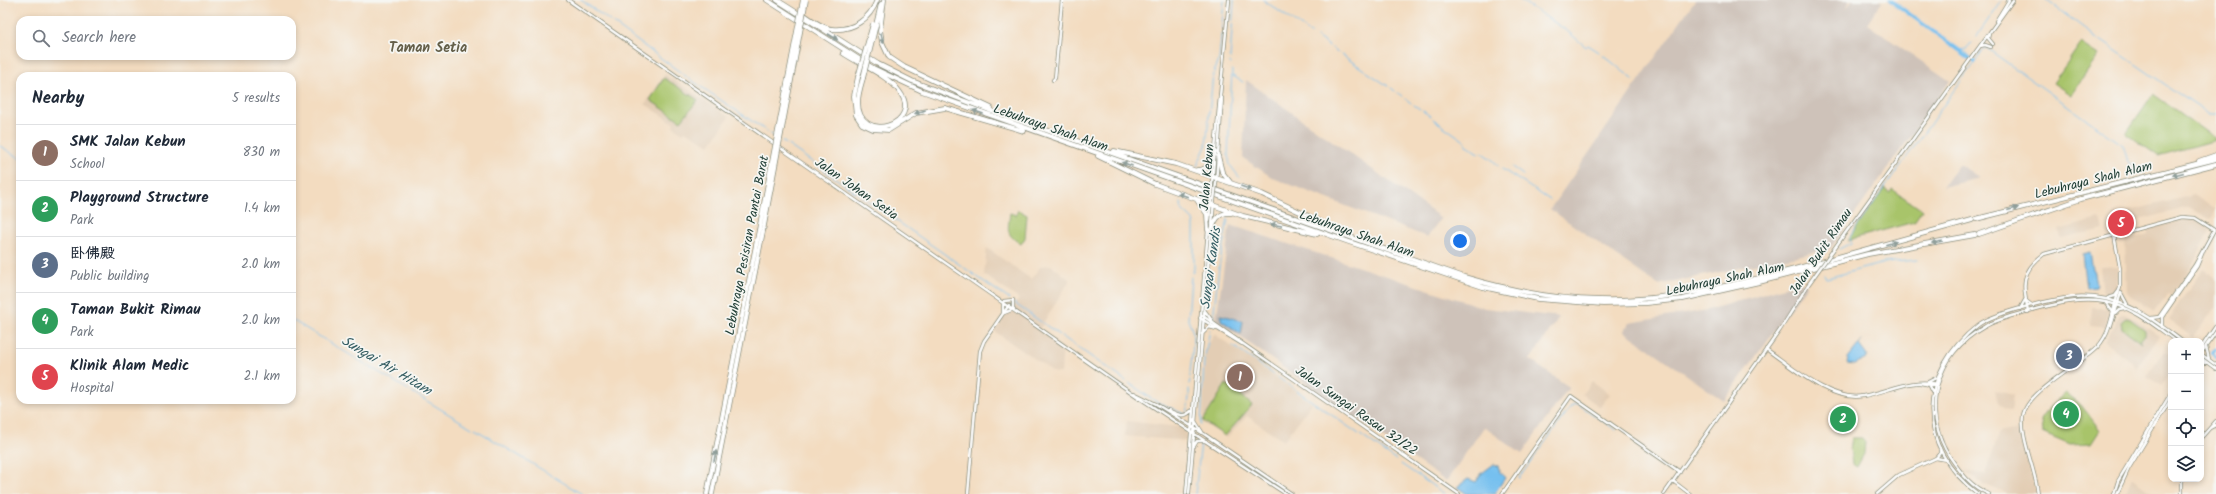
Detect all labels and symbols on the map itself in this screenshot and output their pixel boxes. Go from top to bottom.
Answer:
one-way arrow [879,32,885,45]
one-way arrow [827,33,838,40]
district label: Taman Setia [389,37,467,59]
street label: Lebuhraya Shah Alam [990,99,1111,158]
one-way arrow [972,108,984,114]
one-way arrow [913,109,925,115]
street label: Jalan Kebun [1194,143,1221,211]
street label: Lebuhraya Pesisiran Pantai Barat [720,153,775,337]
street label: Jalan Johan Setia [810,153,902,226]
street label: Lebuhraya Shah Alam [2032,156,2154,205]
one-way arrow [1121,161,1133,167]
one-way arrow [2172,171,2184,177]
one-way arrow [1240,185,1252,191]
one-way arrow [1176,191,1188,197]
street label: Jalan Bukit Rimau [1784,204,1859,300]
street label: Lebuhraya Shah Alam [1296,205,1417,264]
one-way arrow [2007,206,2019,212]
pin: 5 [2108,208,2134,238]
one-way arrow [1270,221,1282,227]
water label: Sungai Kandis [1194,224,1228,310]
your location [1450,231,1470,251]
one-way arrow [1931,239,1943,245]
one-way arrow [1886,240,1898,246]
street label: Lebuhraya Shah Alam [1664,257,1786,302]
water label: Sungai Air Hitam [337,330,437,402]
pin: 3 [2056,341,2082,371]
street label: Jalan Sungai Rasau 32/22 [1290,361,1422,462]
pin: 1 [1227,362,1253,392]
pin: 4 [2053,399,2079,429]
pin: 2 [1830,404,1856,434]
one-way arrow [712,450,718,462]

